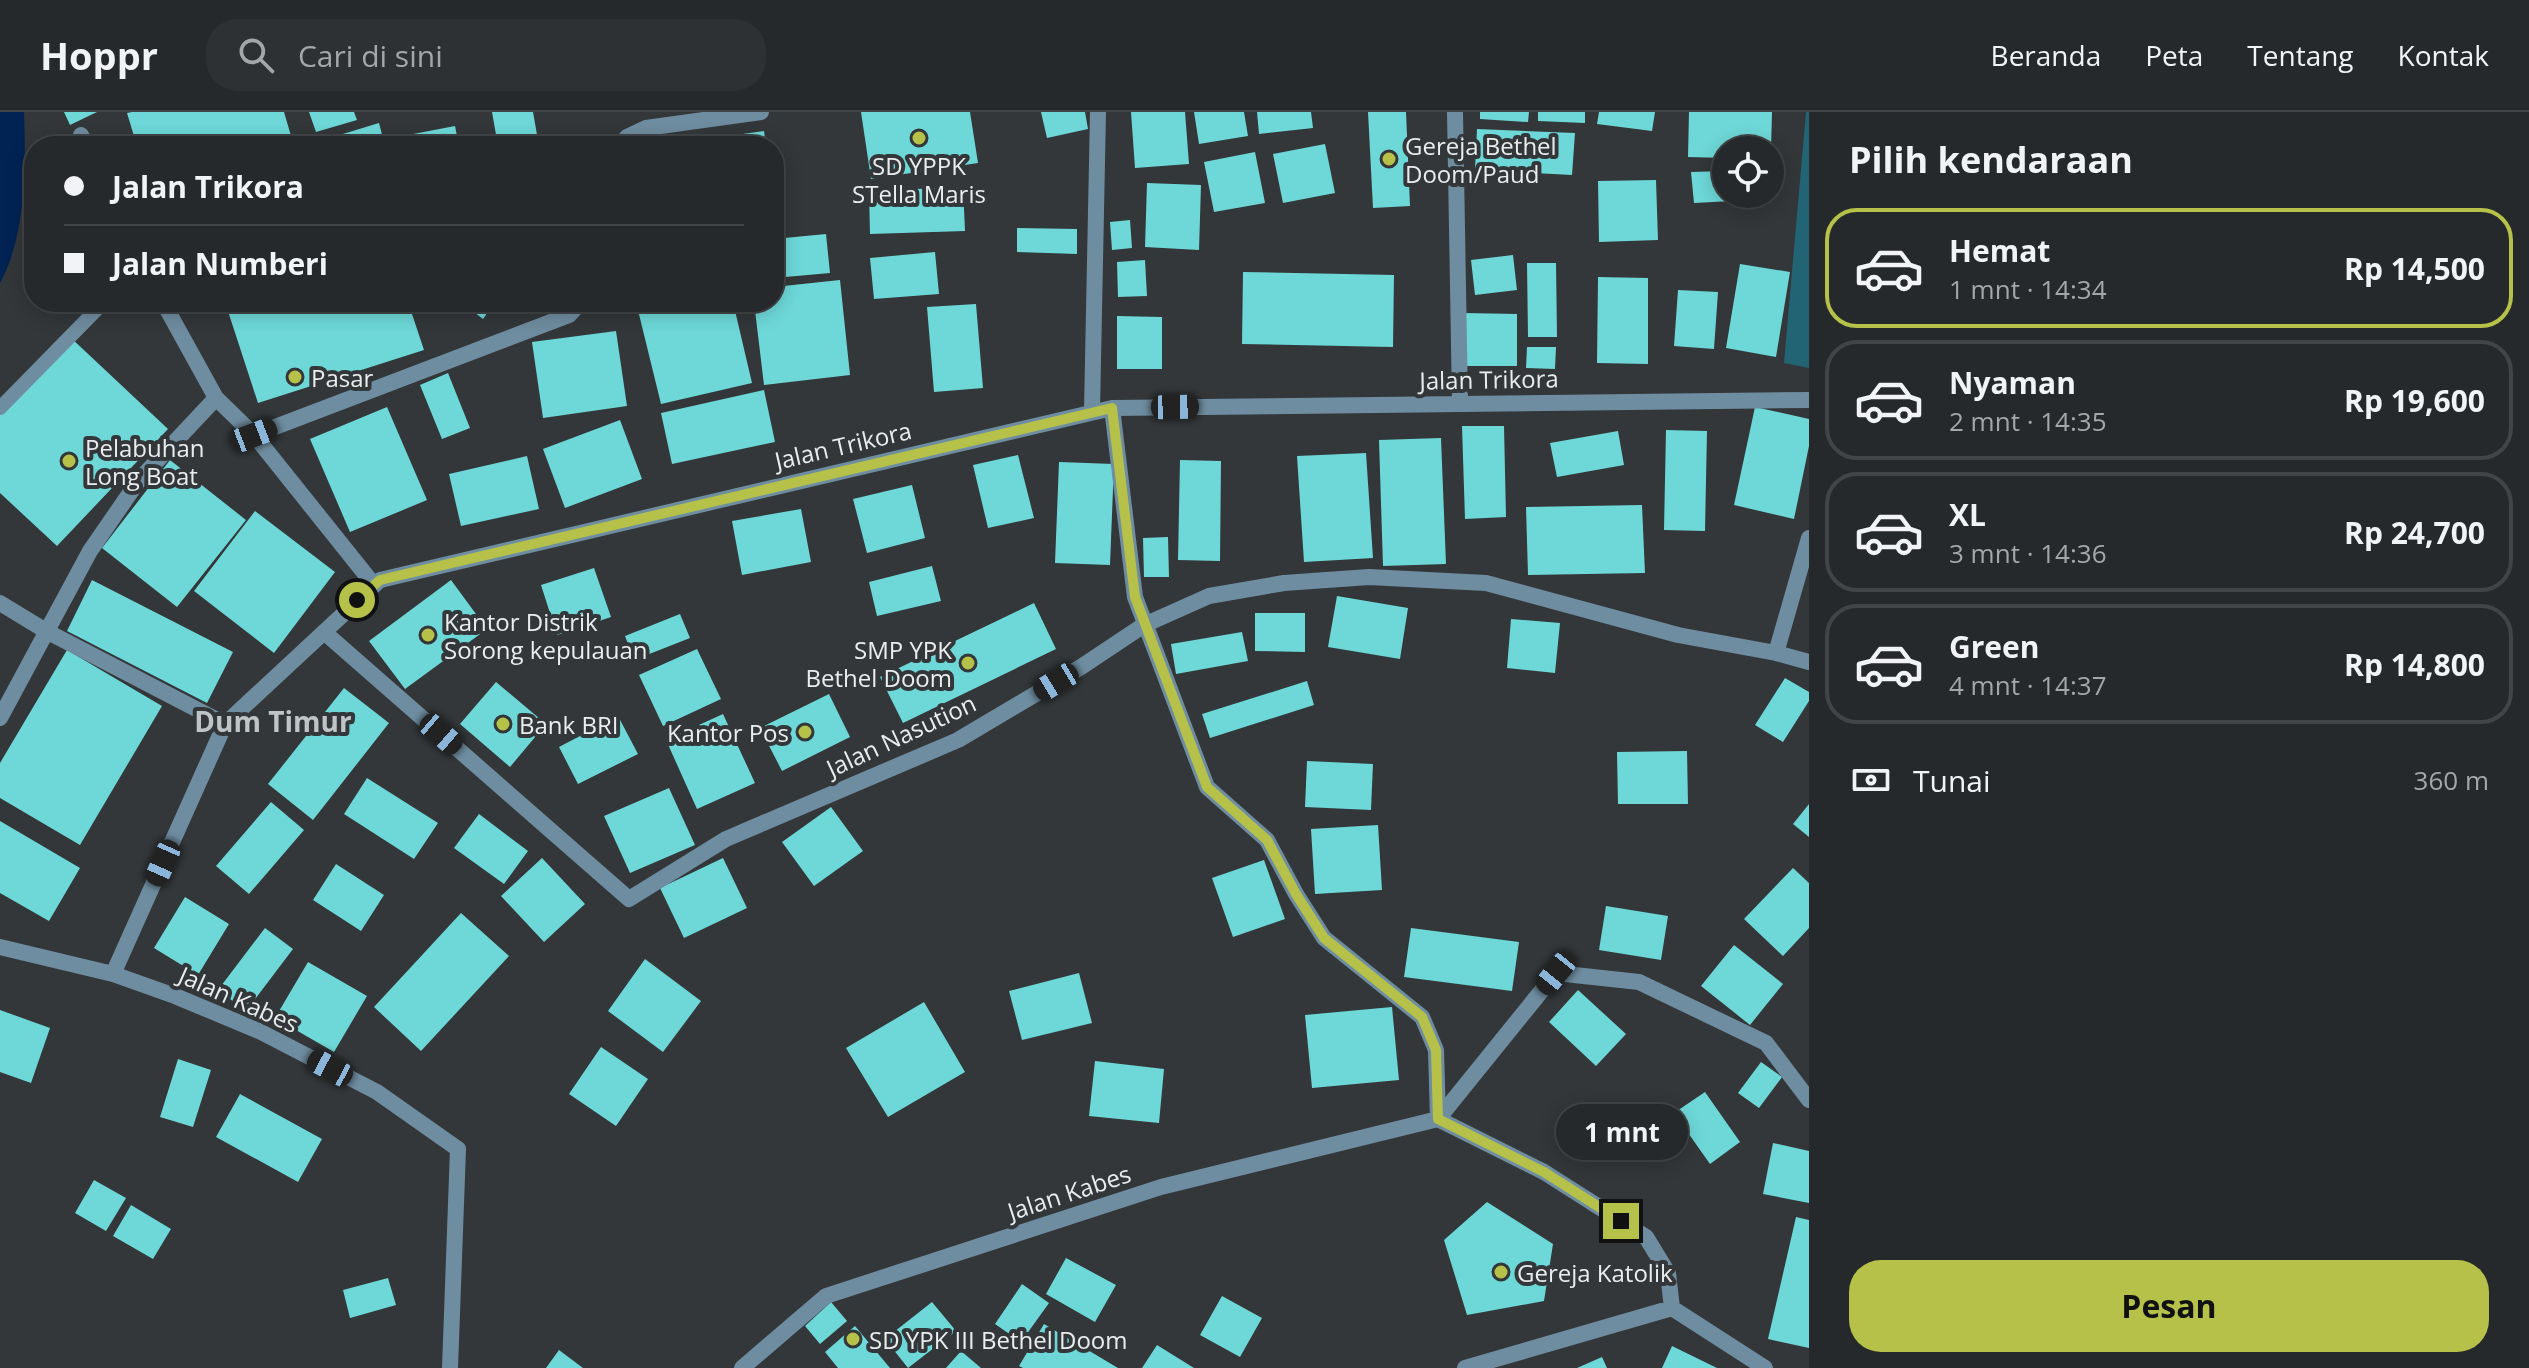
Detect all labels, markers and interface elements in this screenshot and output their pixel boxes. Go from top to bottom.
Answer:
search box [206,19,766,91]
text: Hoppr [40,29,158,81]
icon: search [234,33,278,77]
text: Cari di sini [298,35,443,76]
text: Beranda [1991,36,2101,74]
text: Peta [2145,36,2203,74]
text: Tentang [2247,36,2354,74]
text: Kontak [2398,36,2489,74]
marker: SD YPPK STella Maris [910,129,928,147]
place label: Gereja Bethel Doom/Paud [1405,129,1557,190]
text: Pilih kendaraan [1849,135,2133,184]
map controls [1712,136,1784,208]
button: locate [1712,136,1784,208]
place label: SD YPPK STella Maris [852,149,986,210]
marker: Gereja Bethel Doom/Paud [1380,150,1398,168]
text: Jalan Trikora [112,166,304,207]
text: Hemat [1949,230,2050,271]
icon: car [1853,232,1925,304]
text: Jalan Numberi [112,243,328,284]
text: Rp 14,500 [2344,248,2485,289]
text: 1 mnt · 14:34 [1949,271,2107,307]
place label: Pasar [311,361,374,394]
street label: Jalan Trikora [1417,361,1559,397]
text: Nyaman [1949,362,2076,403]
icon: car [1853,364,1925,436]
marker: Pasar [286,368,304,386]
text: Rp 19,600 [2344,380,2485,421]
car [1151,395,1199,419]
text: 2 mnt · 14:35 [1949,403,2107,439]
street label: Jalan Trikora [769,413,915,477]
car [227,415,281,455]
place label: Pelabuhan Long Boat [85,431,204,492]
marker: Pelabuhan Long Boat [60,452,78,470]
text: XL [1949,494,1986,535]
icon: car [1853,496,1925,568]
text: Rp 24,700 [2344,512,2485,553]
text: 3 mnt · 14:36 [1949,535,2107,571]
route start [339,582,375,618]
place label: Kantor Distrik Sorong kepulauan [444,605,647,666]
marker: Kantor Distrik Sorong kepulauan [419,626,437,644]
text: Green [1949,626,2040,667]
icon: car [1853,628,1925,700]
place label: SMP YPK Bethel Doom [805,633,952,694]
text: Rp 14,800 [2344,644,2485,685]
marker: SMP YPK Bethel Doom [959,654,977,672]
car [1029,659,1083,705]
text: 4 mnt · 14:37 [1949,667,2107,703]
street label: Jalan Nasution [819,686,981,785]
district label: Dum Timur [194,702,352,740]
place label: Bank BRI [519,708,618,741]
car [415,709,467,759]
marker: Bank BRI [494,715,512,733]
place label: Kantor Pos [667,716,789,749]
marker: Kantor Pos [796,723,814,741]
icon: cash [1849,758,1893,802]
text: Tunai [1913,760,1991,801]
text: 360 m [2414,762,2489,798]
car [142,836,184,890]
car [1532,947,1580,999]
street label: Jalan Kabes [172,957,304,1040]
car [303,1046,357,1090]
callout: 1 mnt [1555,1105,1687,1161]
text: 1 mnt [1584,1114,1660,1150]
street label: Jalan Kabes [1001,1157,1135,1228]
route end [1603,1203,1639,1239]
place label: Gereja Katolik [1517,1256,1673,1289]
button: Pesan [1849,1260,2489,1352]
marker: Gereja Katolik [1492,1263,1510,1281]
place label: SD YPK III Bethel Doom [869,1323,1127,1356]
marker: SD YPK III Bethel Doom [844,1330,862,1348]

